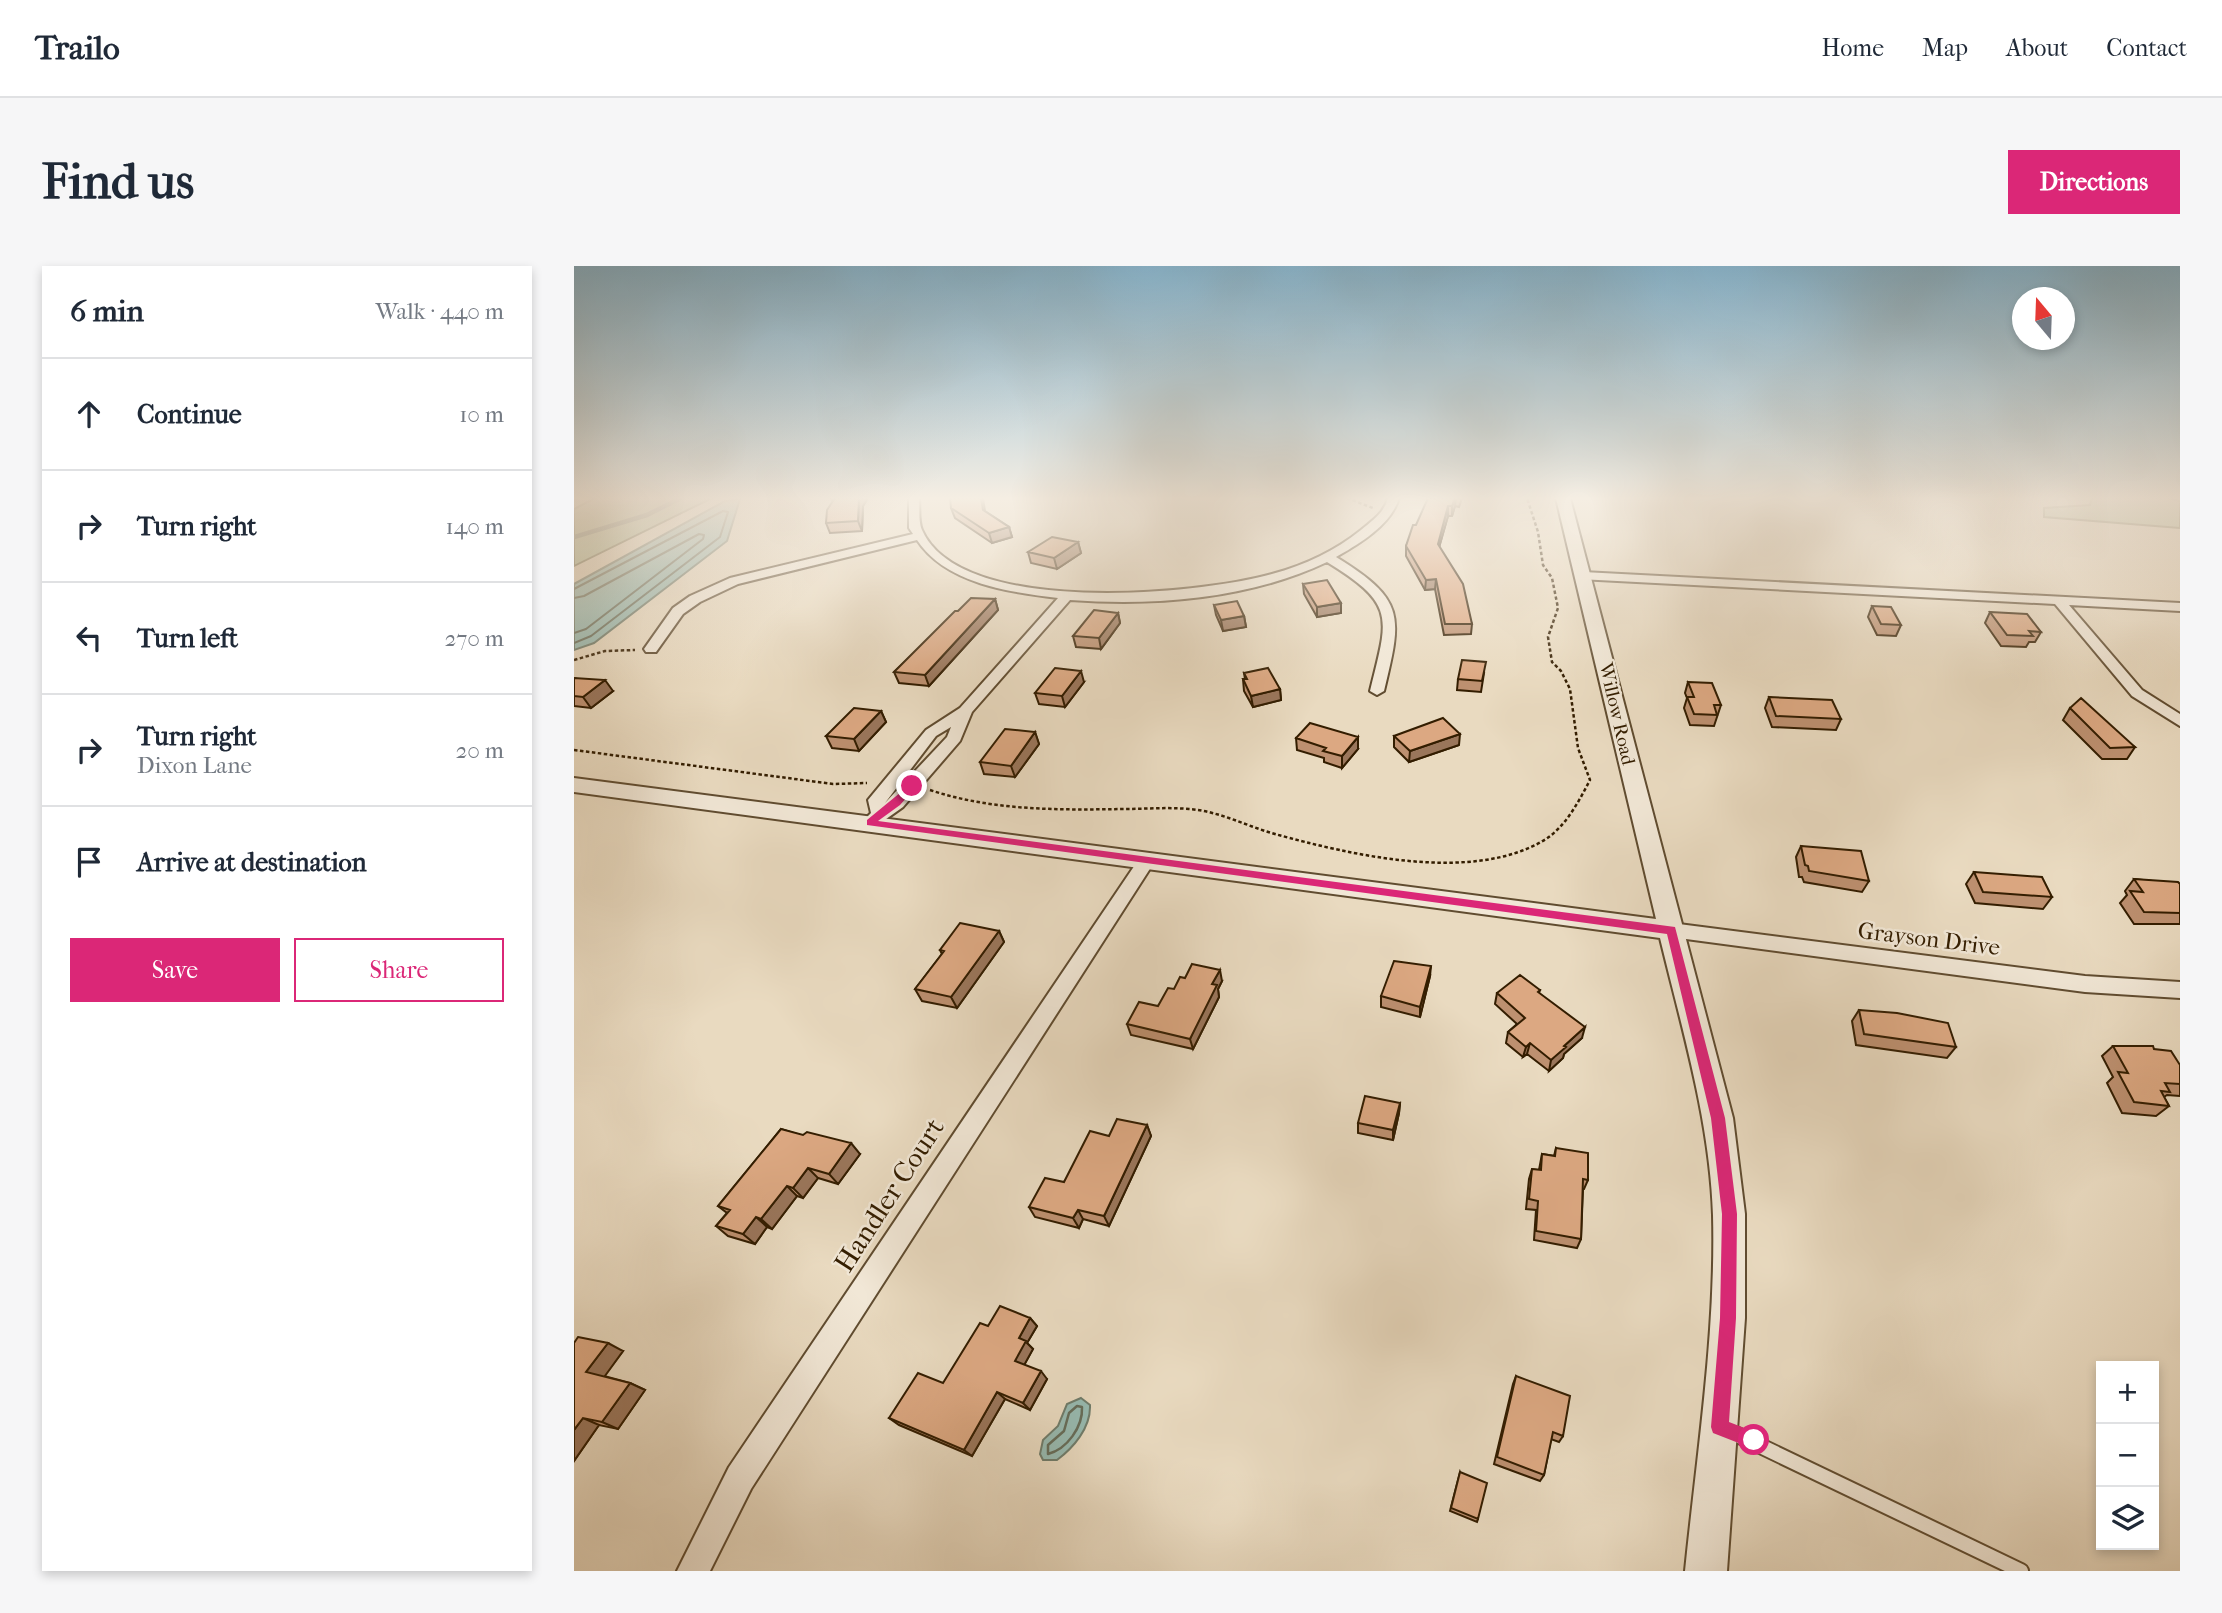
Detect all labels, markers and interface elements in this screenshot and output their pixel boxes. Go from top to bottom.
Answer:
text: Trailo [35,29,120,68]
text: Home [1822,34,1884,62]
text: Map [1922,34,1968,62]
text: About [2006,34,2068,62]
text: Contact [2106,34,2187,62]
button: Directions [2008,150,2180,214]
text: Find us [42,153,194,211]
north arrow [2012,287,2075,350]
text: 6 min [70,294,144,329]
text: Walk · 440 m [376,298,504,325]
icon: ahead [70,395,108,433]
text: Continue [137,399,242,430]
text: 10 m [459,401,504,428]
icon: right [70,507,108,545]
text: Turn right [137,511,257,542]
text: 140 m [445,513,504,540]
icon: left [70,619,108,657]
text: Turn left [137,623,238,654]
text: 270 m [444,625,504,652]
street label: Willow Road [1594,660,1640,768]
text: Turn right [137,721,257,752]
icon: right [70,731,108,769]
text: 20 m [455,737,504,764]
text: Dixon Lane [137,752,252,779]
route end [896,770,927,801]
icon: arrive [70,843,108,881]
text: Arrive at destination [137,847,367,878]
street label: Grayson Drive [1856,917,2002,961]
button: Save [70,938,280,1002]
button: Share [294,938,504,1002]
street label: Handler Court [827,1112,951,1278]
map controls [2096,1361,2159,1550]
button: + [2096,1361,2159,1424]
route start [1738,1424,1769,1455]
button: − [2096,1424,2159,1487]
button: layers [2096,1487,2159,1550]

